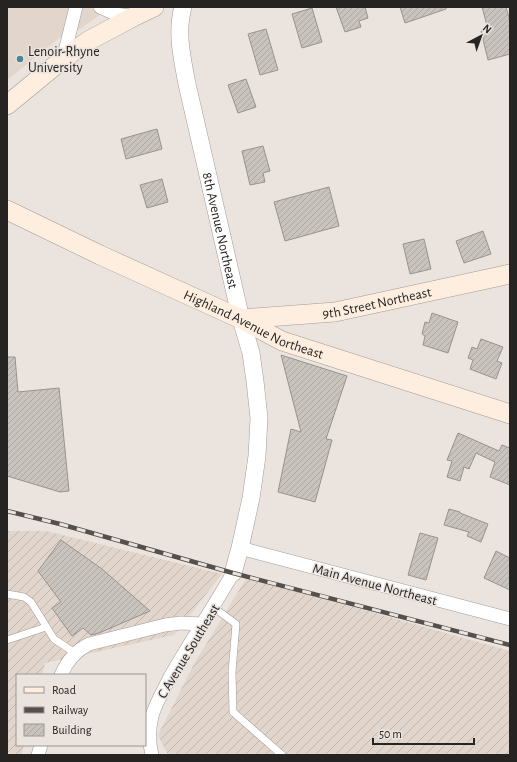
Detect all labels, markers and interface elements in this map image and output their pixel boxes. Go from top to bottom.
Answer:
north arrow [461,16,501,56]
text: N [481,22,494,35]
place label: Lenoir-Rhyne University [28,45,100,75]
marker: Lenoir-Rhyne University [15,54,25,64]
street label: 8th Avenue Northeast [200,171,240,291]
street label: 9th Street Northeast [322,285,433,321]
street label: Highland Avenue Northeast [181,288,325,362]
street label: Main Avenue Northeast [311,562,439,608]
street label: C Avenue Southeast [155,601,223,701]
legend [16,674,146,746]
text: Road [52,684,76,696]
text: Railway [52,704,88,717]
scale bar [373,720,474,746]
text: Building [52,724,92,736]
text: 50 m [379,728,402,740]

